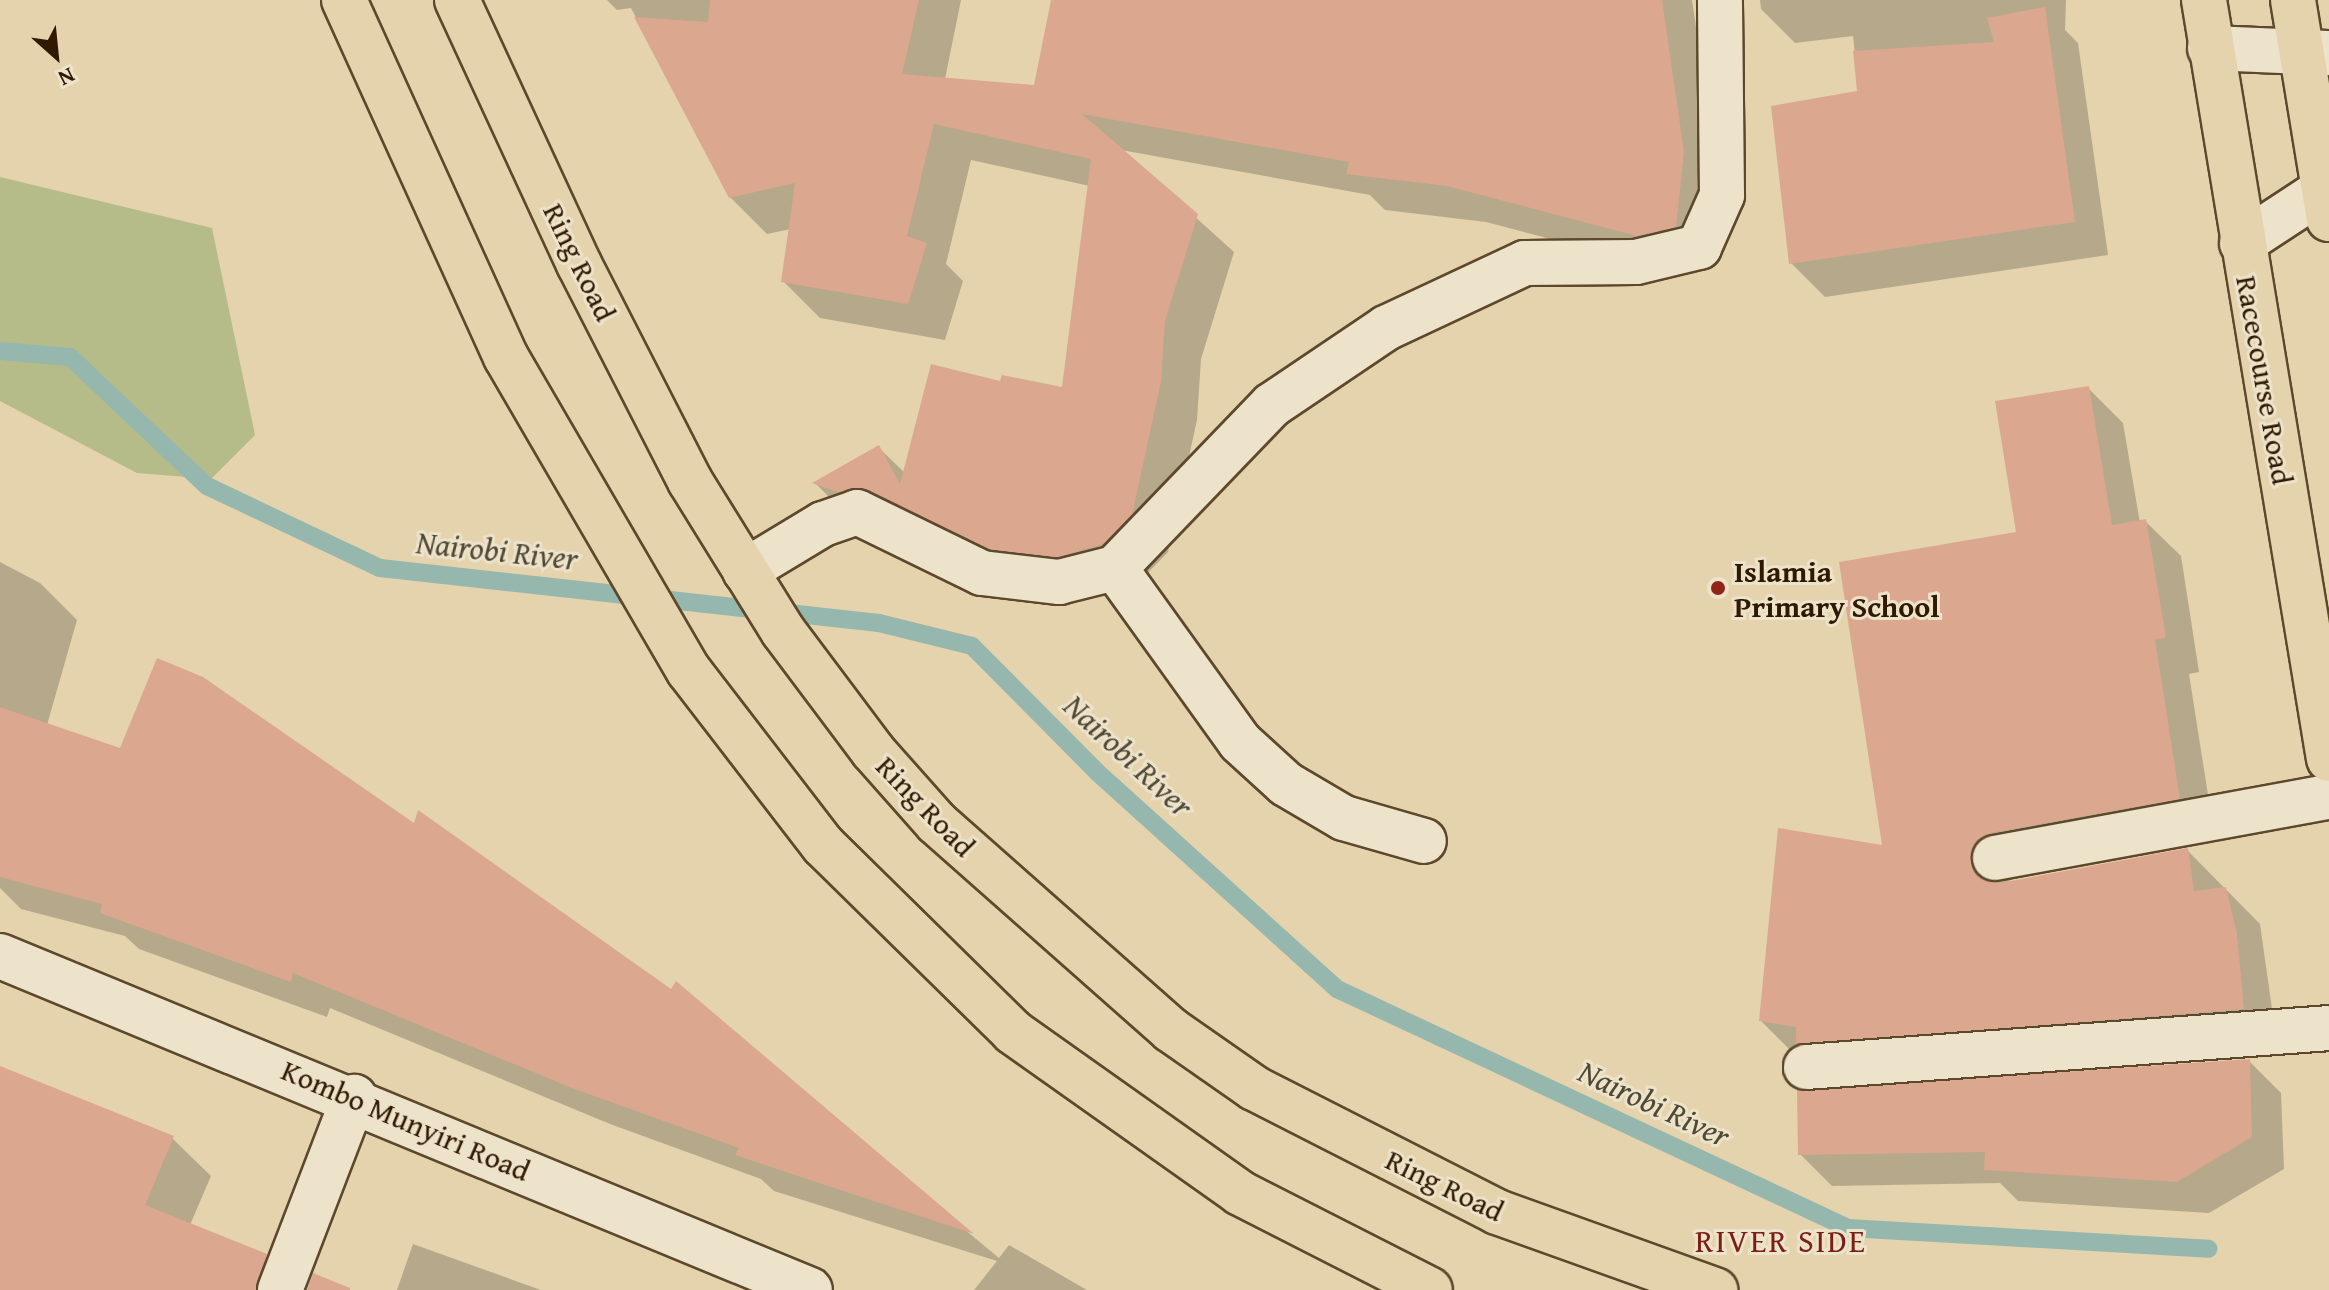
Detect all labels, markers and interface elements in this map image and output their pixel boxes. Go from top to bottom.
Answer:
north arrow [16,16,96,96]
text: N [53,60,81,95]
street label: Ring Road [536,197,624,327]
street label: Racecourse Road [2229,273,2301,487]
water label: Nairobi River [414,523,580,579]
place label: Islamia Primary School [1734,553,1939,624]
marker: Islamia Primary School [1709,579,1727,597]
water label: Nairobi River [1056,687,1200,825]
street label: Ring Road [869,748,983,864]
street label: Kombo Munyiri Road [276,1051,536,1189]
water label: Nairobi River [1572,1052,1736,1156]
street label: Ring Road [1380,1141,1510,1229]
district label: RIVER SIDE [1695,1222,1867,1260]

